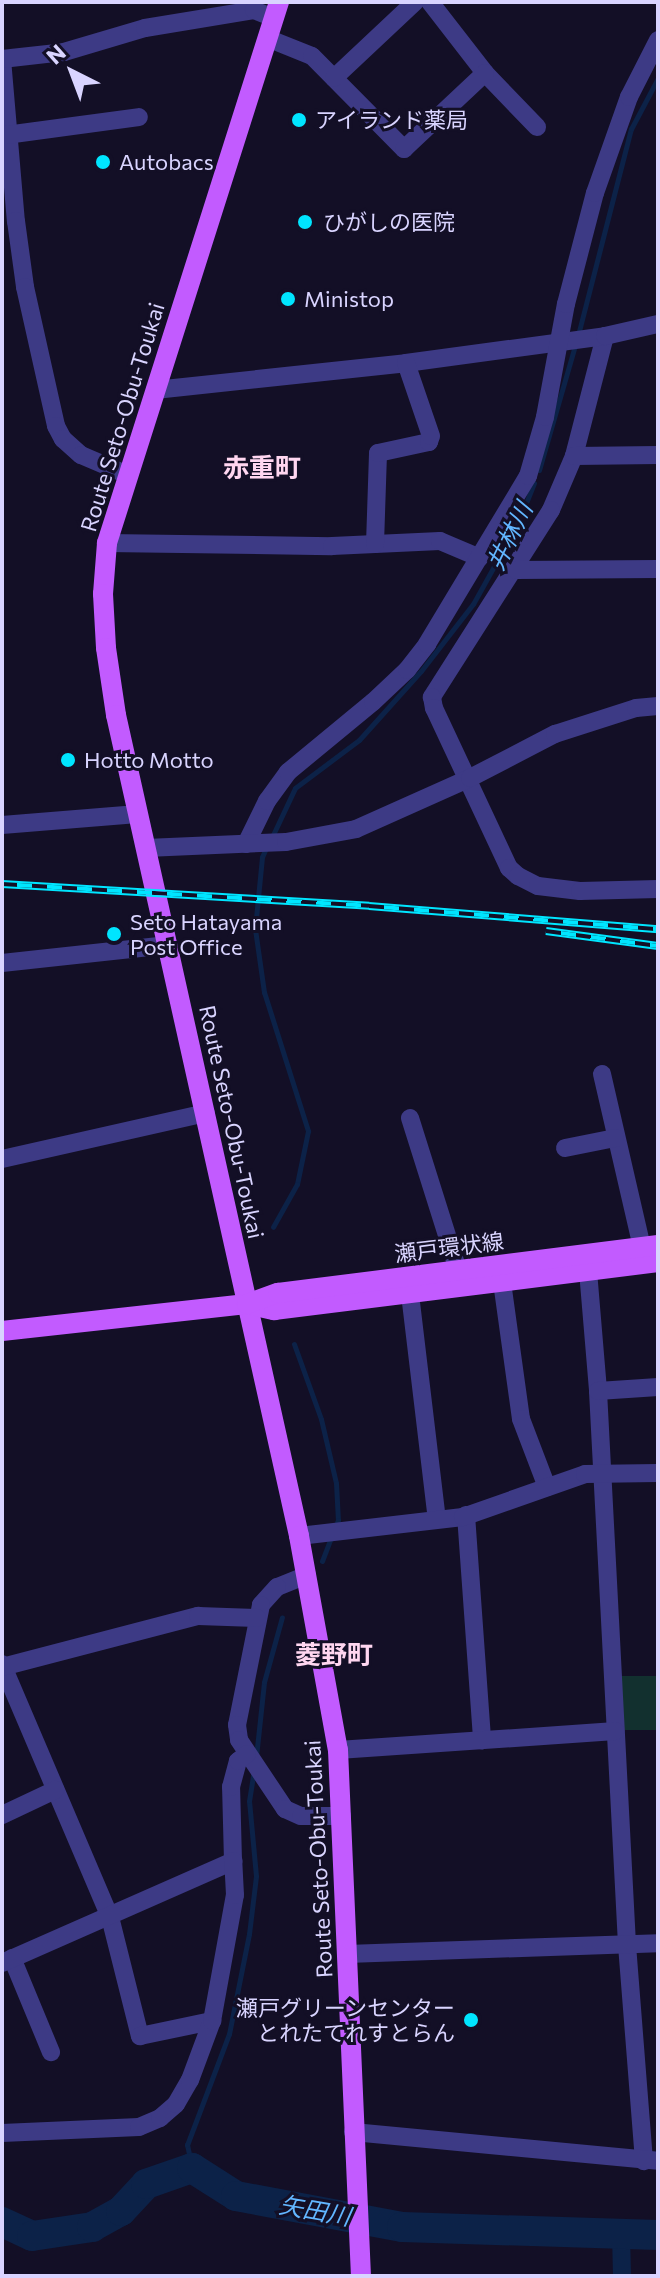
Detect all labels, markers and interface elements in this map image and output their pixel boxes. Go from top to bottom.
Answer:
north arrow [32,32,112,112]
text: N [40,38,71,69]
place label: アイランド薬局 [315,107,469,133]
marker: アイランド薬局 [290,111,308,129]
place label: Autobacs [119,149,214,175]
marker: Autobacs [94,153,112,171]
place label: ひがしの医院 [323,209,455,235]
marker: ひがしの医院 [294,211,316,233]
place label: Ministop [304,286,394,312]
marker: Ministop [279,290,297,308]
street label: Route Seto-Obu-Toukai [75,299,169,535]
district label: 赤重町 [223,451,301,483]
water label: 井林川 [480,497,538,575]
place label: Hotto Motto [84,747,214,773]
marker: Hotto Motto [59,751,77,769]
place label: Seto Hatayama Post Office [130,908,282,960]
marker: Seto Hatayama Post Office [105,925,123,943]
street label: Route Seto-Obu-Toukai [194,1003,270,1241]
street label: 瀬戸環状線 [393,1227,505,1267]
district label: 菱野町 [295,1638,373,1670]
street label: Route Seto-Obu-Toukai [299,1739,337,1979]
place label: 瀬戸グリーンセンター とれたてれすとらん [235,1994,455,2046]
marker: 瀬戸グリーンセンター とれたてれすとらん [462,2011,480,2029]
water label: 矢田川 [277,2190,353,2230]

